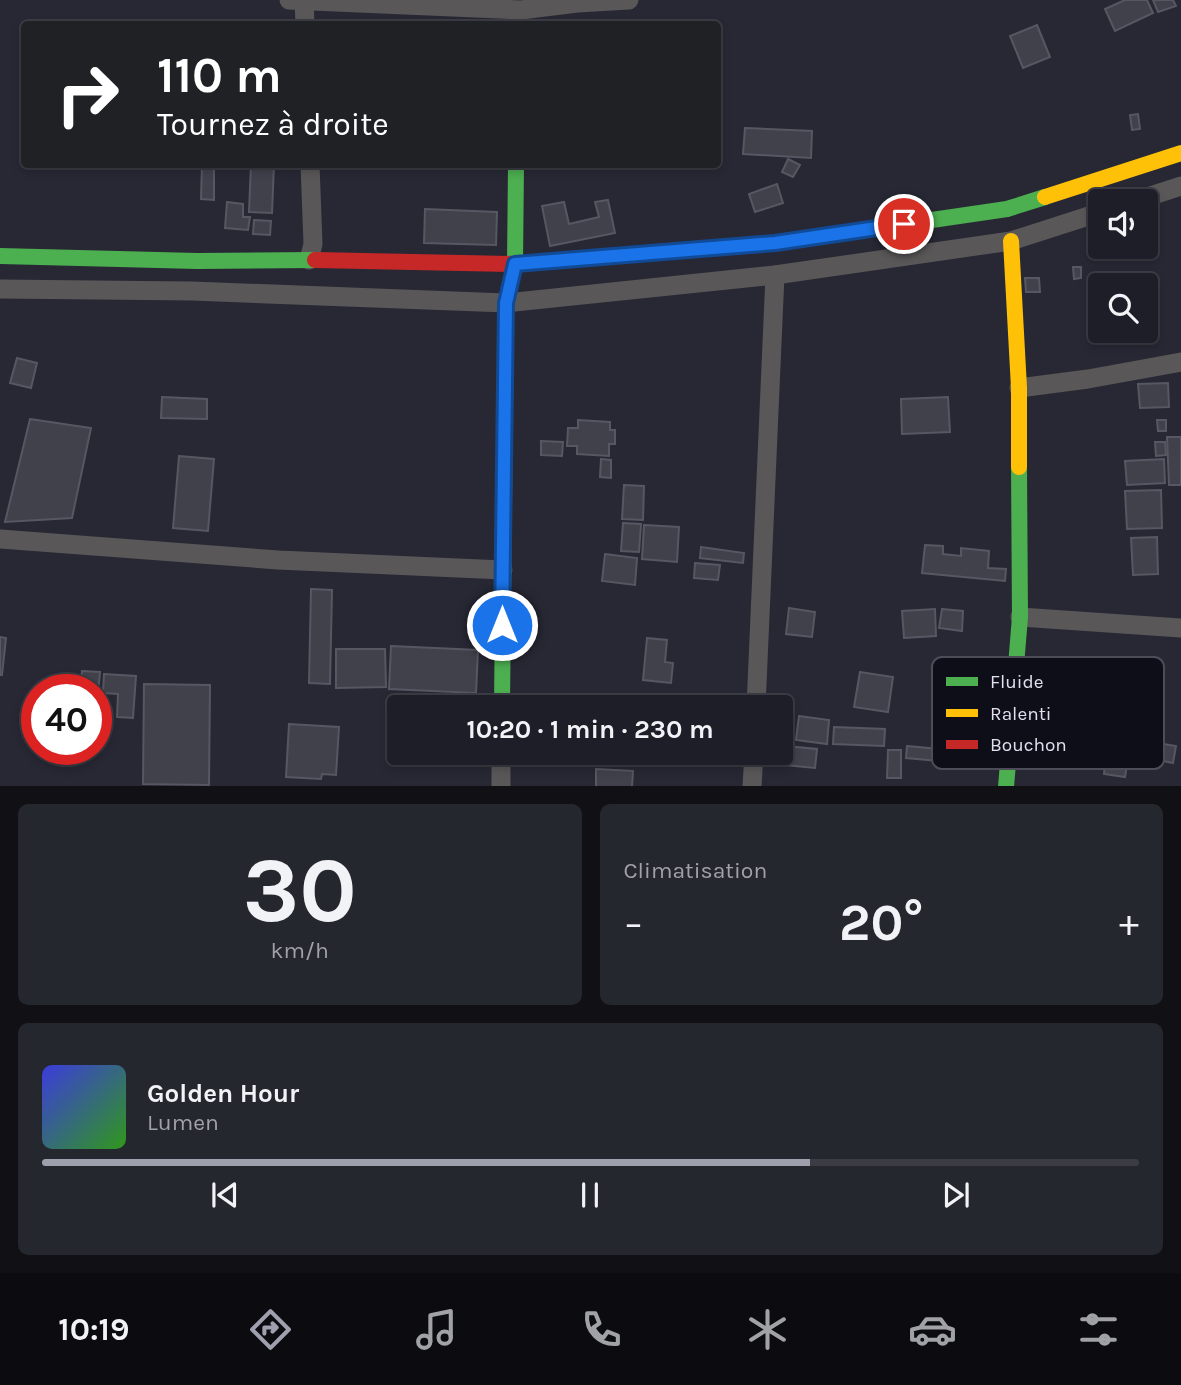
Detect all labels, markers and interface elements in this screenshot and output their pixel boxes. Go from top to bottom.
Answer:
text: 110 m [157,47,282,104]
icon: right [42,49,133,140]
text: Tournez à droite [157,106,389,143]
map controls [1088,189,1158,343]
button: sound [1088,189,1158,259]
pin [874,194,934,254]
icon: arrive [885,205,923,243]
button: search [1088,273,1158,343]
position arrow [465,588,539,662]
legend [932,657,1164,769]
text: Fluide [990,671,1043,693]
speed limit sign: 40 [21,674,112,765]
text: Ralenti [990,703,1051,725]
text: 10:20 · 1 min · 230 m [466,714,714,745]
text: Bouchon [990,734,1067,756]
text: 30 [243,838,357,944]
text: Climatisation [624,857,767,884]
text: 20° [839,892,924,953]
text: − [624,901,643,946]
text: + [1119,901,1139,946]
text: km/h [271,937,329,964]
text: Golden Hour [147,1078,299,1109]
text: Lumen [147,1109,219,1136]
icon: previous [206,1176,244,1214]
icon: pause [571,1176,609,1214]
icon: next [937,1176,975,1214]
icon: directions [246,1305,295,1354]
icon: music [412,1305,461,1354]
icon: phone [577,1305,626,1354]
icon: climate [743,1305,792,1354]
icon: car [908,1305,957,1354]
icon: filters [1074,1305,1123,1354]
text: 10:19 [58,1311,129,1348]

